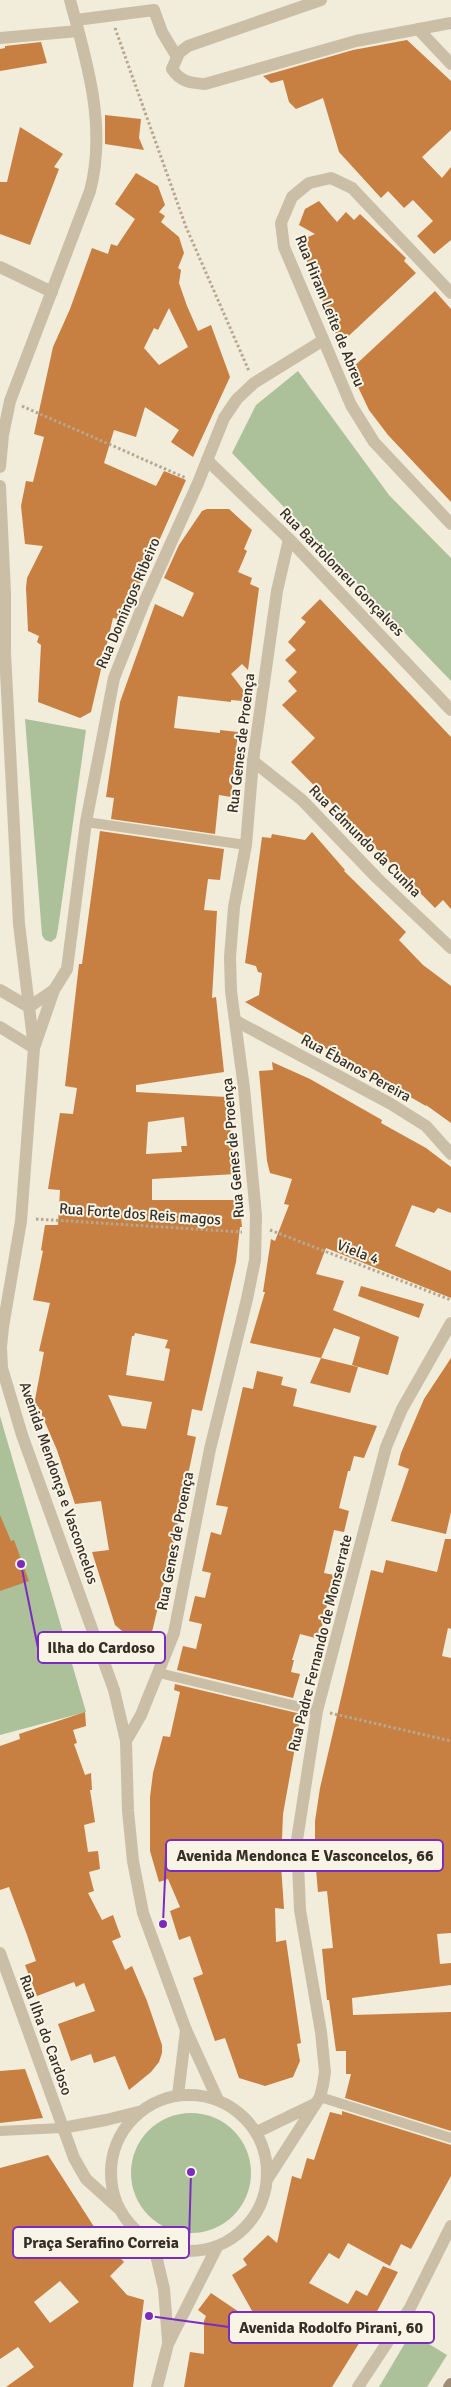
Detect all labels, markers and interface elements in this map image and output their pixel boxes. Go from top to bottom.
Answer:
street label: Rua Hiram Leite de Abreu [291,233,369,389]
street label: Rua Bartolomeu Gonçalves [276,504,408,640]
street label: Rua Domingos Ribeiro [92,535,164,671]
street label: Rua Genes de Proença [223,672,259,814]
street label: Rua Edmundo da Cunha [305,781,425,901]
street label: Rua Ébanos Pereira [298,1029,415,1106]
street label: Rua Genes de Proença [218,1077,248,1219]
street label: Rua Forte dos Reis magos [58,1199,222,1229]
street label: Viela 4 [334,1236,382,1268]
street label: Avenida Mendonça e Vasconcelos [16,1379,102,1587]
street label: Rua Genes de Proença [153,1470,197,1612]
street label: Rua Padre Fernando de Monserrate [284,1533,356,1753]
callout: Ilha do Cardoso [38,1632,165,1663]
text: Ilha do Cardoso [47,1638,155,1658]
callout: Avenida Mendonca E Vasconcelos, 66 [166,1840,443,1871]
text: Avenida Mendonca E Vasconcelos, 66 [176,1846,434,1866]
street label: Rua Ilha do Cardoso [16,1972,76,2098]
callout: Praça Serafino Correia [13,2227,189,2258]
text: Praça Serafino Correia [23,2233,179,2253]
callout: Avenida Rodolfo Pirani, 60 [229,2312,434,2343]
text: Avenida Rodolfo Pirani, 60 [239,2318,423,2338]

